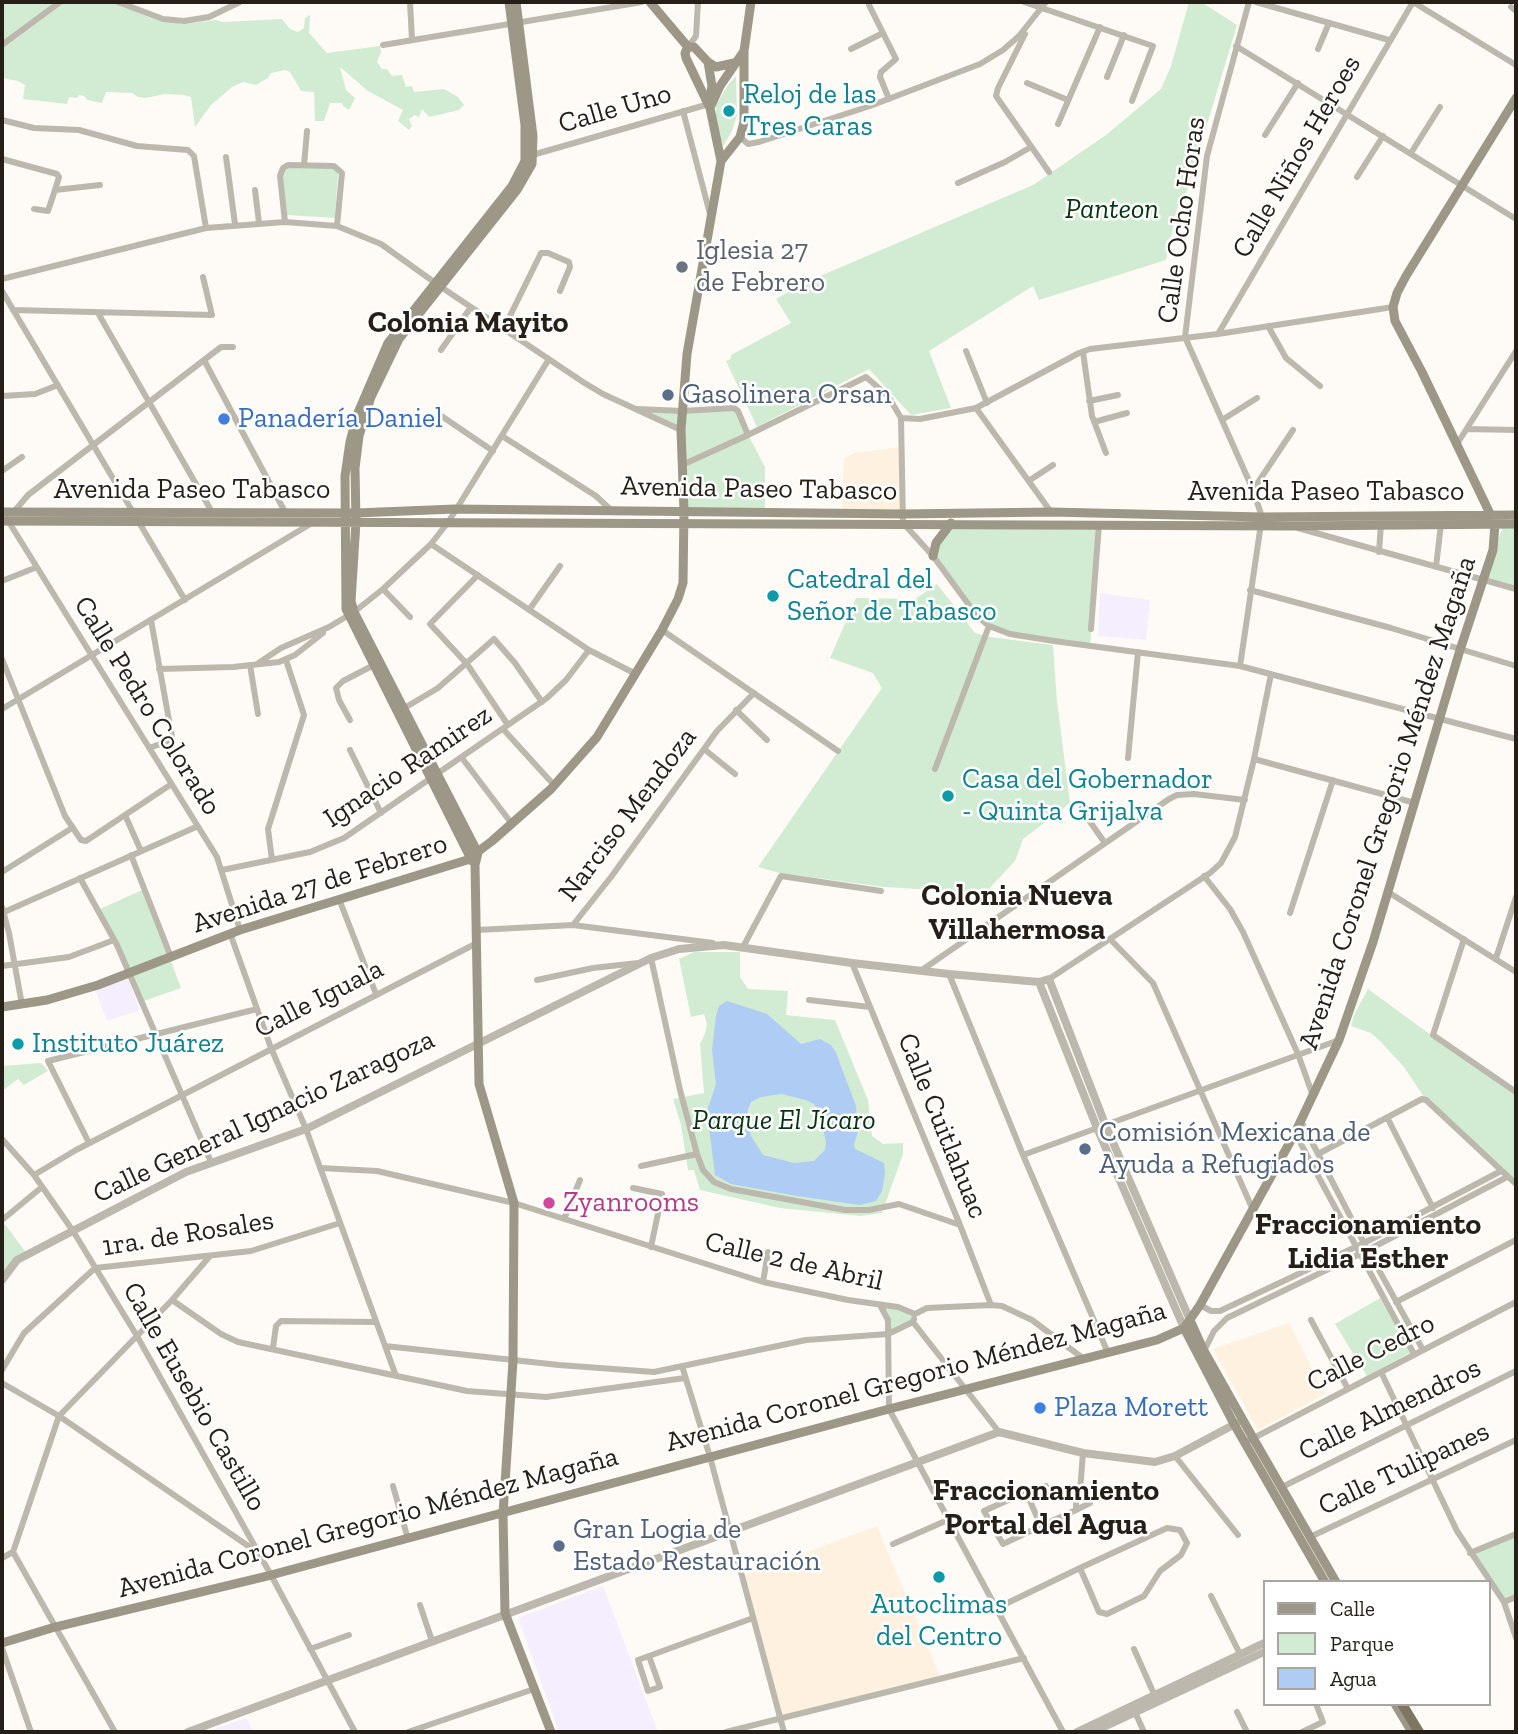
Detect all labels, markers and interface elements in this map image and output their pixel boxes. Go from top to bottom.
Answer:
street label: Calle Niños Heroes [1225,50,1369,264]
street label: Calle Uno [555,77,675,141]
place label: Reloj de las Tres Caras [743,78,876,144]
marker: Reloj de las Tres Caras [721,103,737,119]
street label: Calle Ocho Horas [1151,115,1213,325]
park label: Panteon [1065,193,1159,227]
place label: Iglesia 27 de Febrero [696,234,825,300]
marker: Iglesia 27 de Febrero [674,259,690,275]
district label: Colonia Mayito [368,305,568,341]
place label: Gasolinera Orsan [682,378,892,412]
marker: Gasolinera Orsan [660,387,676,403]
place label: Panadería Daniel [238,402,443,436]
marker: Panadería Daniel [216,411,232,427]
street label: Avenida Paseo Tabasco [620,470,898,508]
street label: Avenida Paseo Tabasco [54,473,330,507]
street label: Avenida Paseo Tabasco [1188,475,1464,509]
street label: Avenida Coronel Gregorio Méndez Magaña [1292,552,1484,1054]
place label: Catedral del Señor de Tabasco [787,563,997,629]
marker: Catedral del Señor de Tabasco [765,588,781,604]
street label: Calle Pedro Colorado [66,590,228,822]
street label: Ignacio Ramirez [318,698,498,836]
street label: Narciso Mendoza [552,722,704,908]
place label: Casa del Gobernador - Quinta Grijalva [962,763,1213,829]
marker: Casa del Gobernador - Quinta Grijalva [940,788,956,804]
street label: Avenida 27 de Febrero [188,827,452,941]
district label: Colonia Nueva Villahermosa [921,878,1113,948]
street label: Calle Iguala [249,952,389,1046]
street label: Calle General Ignacio Zaragoza [88,1023,440,1211]
place label: Instituto Juárez [32,1027,224,1061]
street label: Calle Cuitlahuac [890,1028,994,1224]
marker: Instituto Juárez [10,1036,26,1052]
park label: Parque El Jícaro [692,1104,876,1138]
place label: Comisión Mexicana de Ayuda a Refugiados [1099,1116,1370,1182]
marker: Comisión Mexicana de Ayuda a Refugiados [1077,1141,1093,1157]
place label: Zyanrooms [563,1186,699,1220]
marker: Zyanrooms [541,1195,557,1211]
street label: 1ra. de Rosales [100,1204,276,1264]
district label: Fraccionamiento Lidia Esther [1255,1207,1481,1278]
street label: Calle 2 de Abril [702,1225,886,1299]
street label: Calle Eusebio Castillo [115,1277,273,1517]
street label: Avenida Coronel Gregorio Méndez Magaña [662,1294,1170,1460]
street label: Calle Cedro [1302,1307,1440,1399]
street label: Calle Almendros [1293,1351,1487,1469]
place label: Plaza Morett [1054,1391,1208,1425]
marker: Plaza Morett [1032,1400,1048,1416]
street label: Calle Tulipanes [1313,1415,1495,1523]
street label: Avenida Coronel Gregorio Méndez Magaña [114,1440,622,1606]
district label: Fraccionamiento Portal del Agua [933,1473,1159,1544]
place label: Gran Logia de Estado Restauración [573,1513,820,1579]
marker: Gran Logia de Estado Restauración [551,1538,567,1554]
marker: Autoclimas del Centro [931,1569,947,1585]
legend [1262,1580,1490,1706]
place label: Autoclimas del Centro [871,1588,1007,1654]
text: Calle [1330,1596,1375,1621]
text: Parque [1330,1631,1394,1656]
text: Agua [1330,1666,1377,1691]

